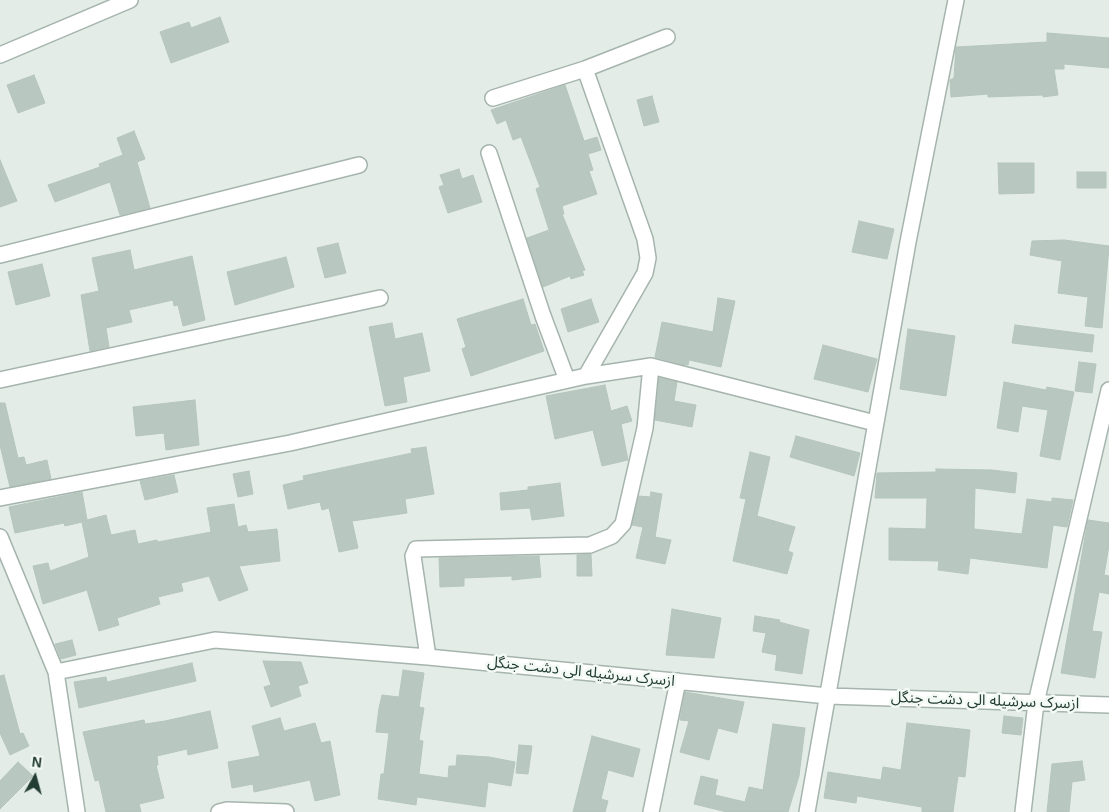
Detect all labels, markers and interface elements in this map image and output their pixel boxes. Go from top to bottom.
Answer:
street label: ازسرک سرشیله الی دشت جنگل [486,653,676,691]
street label: ازسرک سرشیله الی دشت جنگل [891,689,1079,713]
north arrow [10,752,60,802]
text: N [31,754,43,771]

